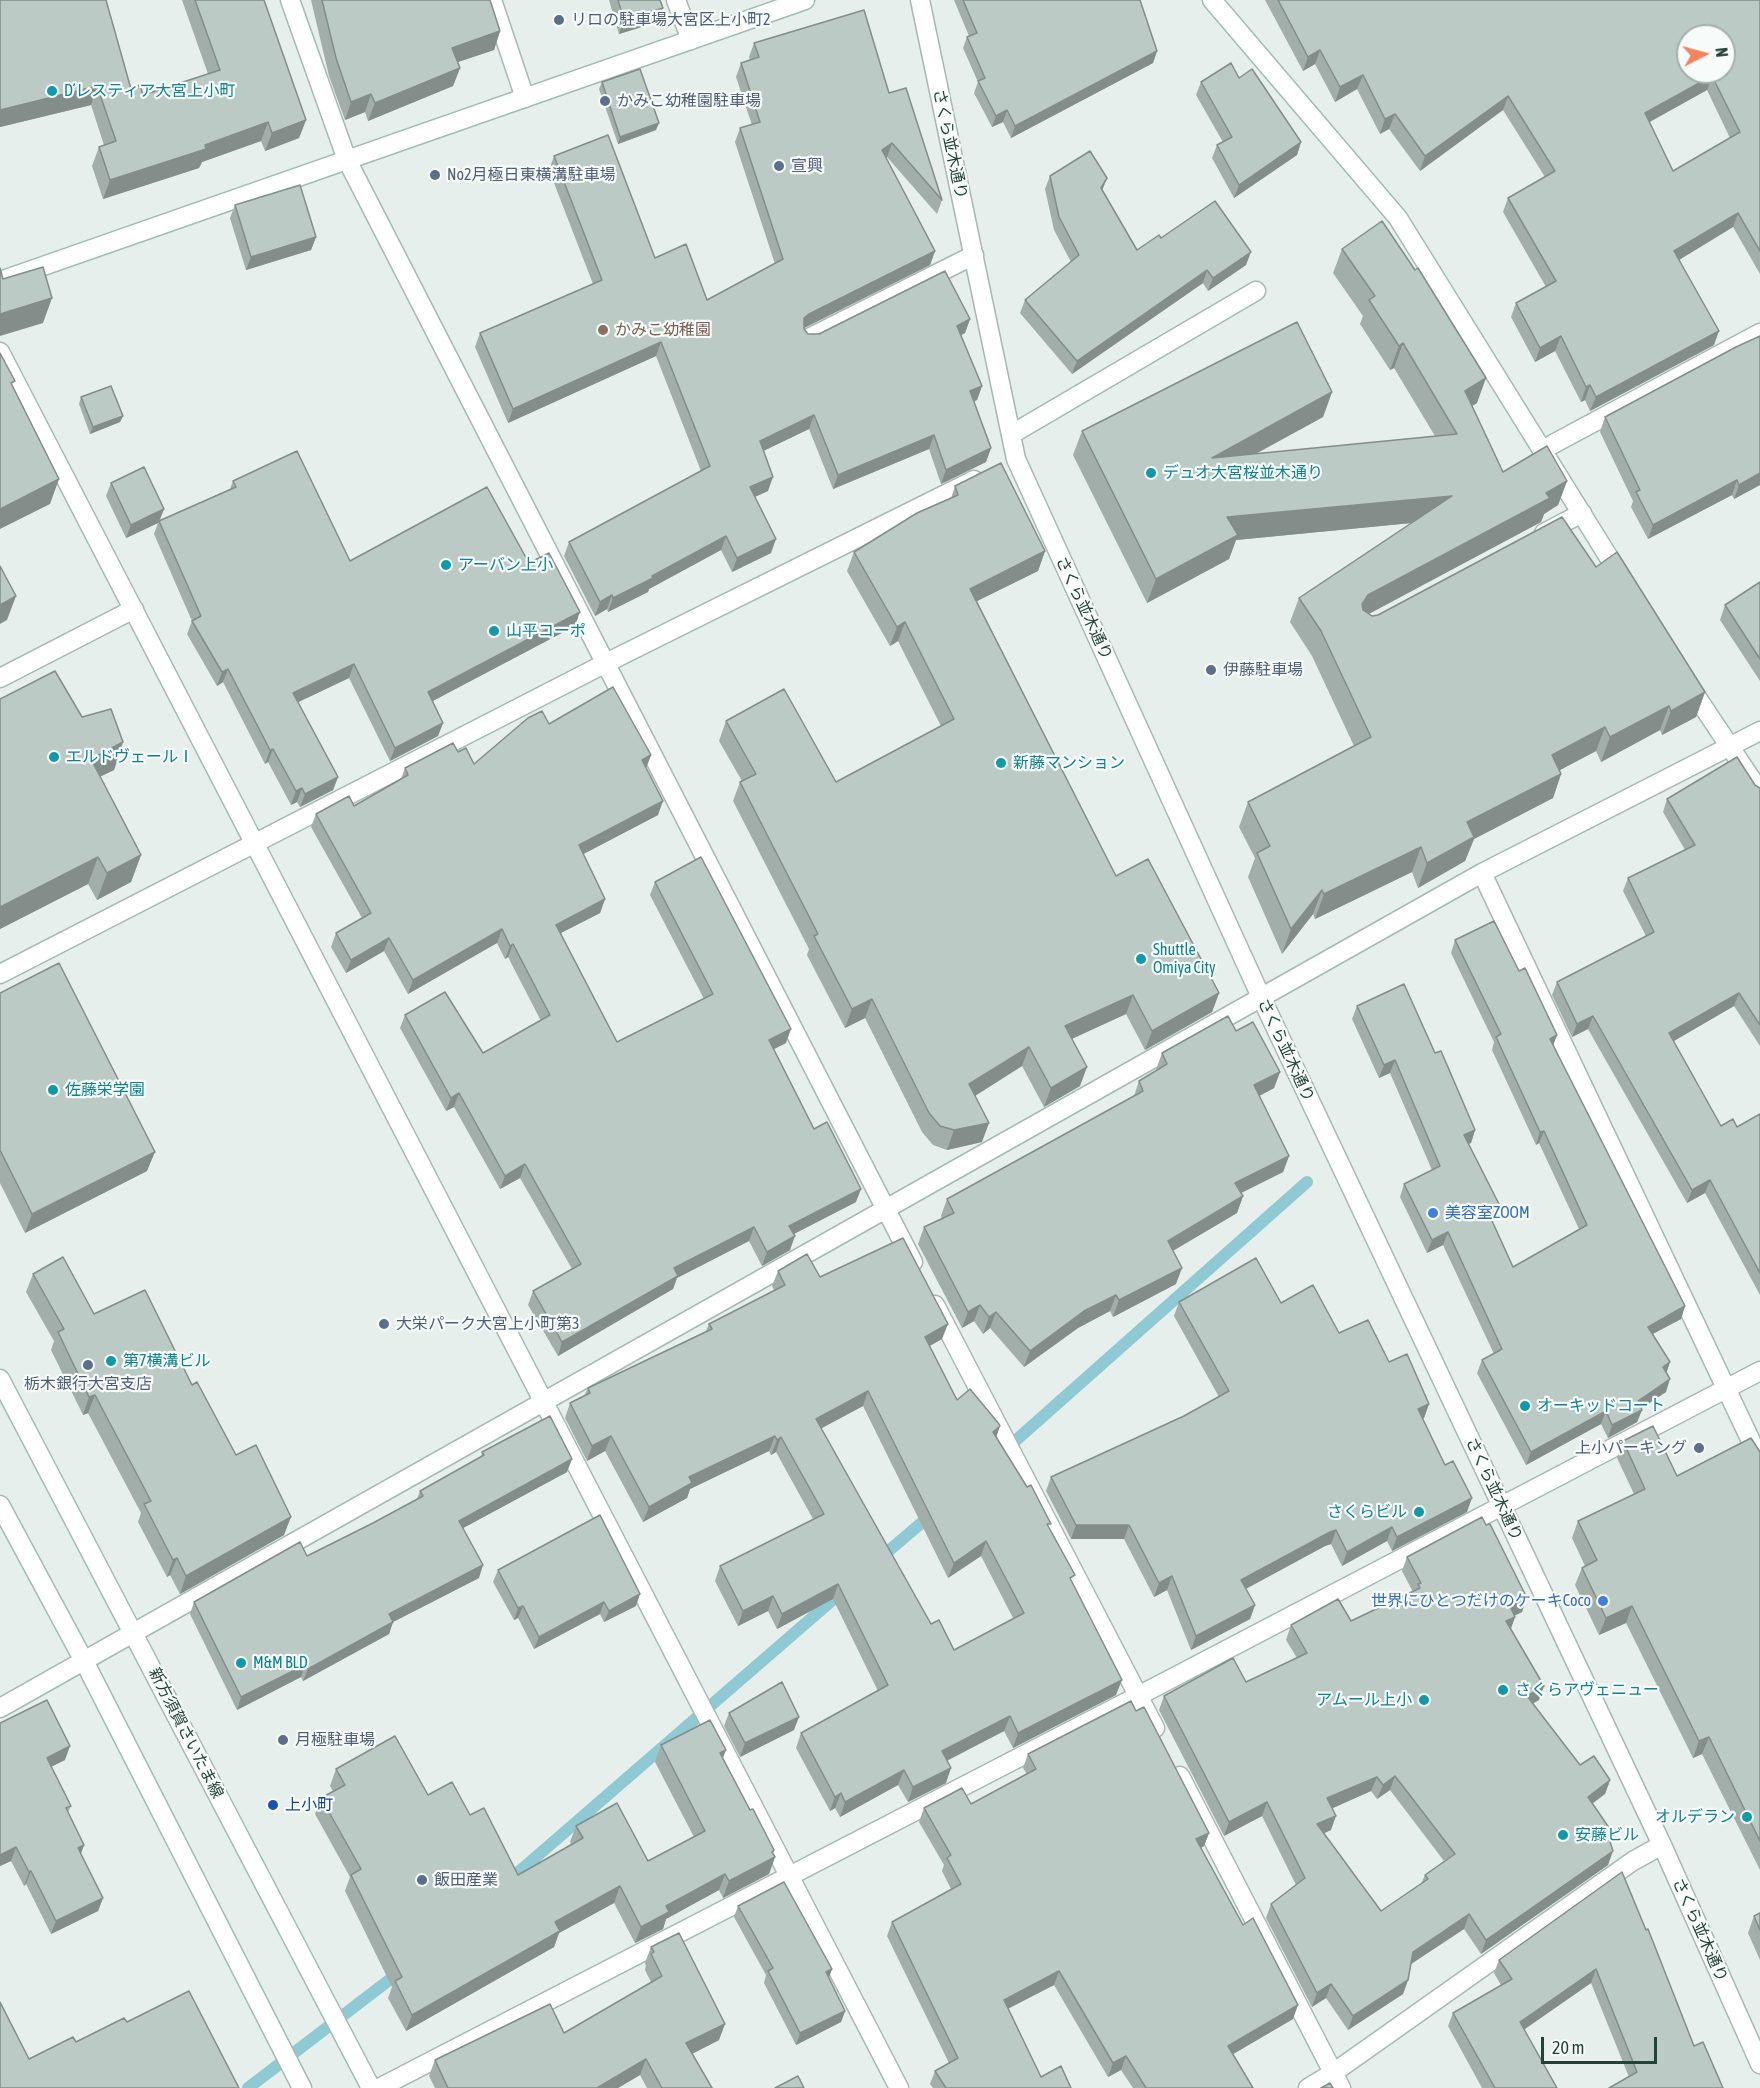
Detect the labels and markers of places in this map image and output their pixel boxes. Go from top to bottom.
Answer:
place label: リロの駐車場大宮区上小町2 [571,10,771,30]
marker: リロの駐車場大宮区上小町2 [552,13,566,27]
place label: D´レスティア大宮上小町 [64,81,235,101]
marker: D´レスティア大宮上小町 [45,84,59,98]
place label: かみこ幼稚園駐車場 [617,91,761,111]
marker: かみこ幼稚園駐車場 [598,94,612,108]
place label: 宣興 [791,156,823,176]
marker: 宣興 [772,159,786,173]
place label: No2月極日東横溝駐車場 [447,165,615,185]
marker: No2月極日東横溝駐車場 [428,168,442,182]
place label: かみこ幼稚園 [615,320,711,340]
marker: かみこ幼稚園 [596,323,610,337]
place label: デュオ大宮桜並木通り [1163,463,1323,483]
marker: デュオ大宮桜並木通り [1144,466,1158,480]
place label: アーバン上小 [458,555,553,575]
marker: アーバン上小 [439,558,453,572]
place label: 山平コーポ [506,621,586,641]
marker: 山平コーポ [487,624,501,638]
place label: 伊藤駐車場 [1223,660,1303,680]
marker: 伊藤駐車場 [1204,663,1218,677]
place label: エルドヴェールⅠ [66,747,194,767]
marker: エルドヴェールⅠ [47,750,61,764]
place label: 新藤マンション [1013,753,1125,773]
marker: 新藤マンション [994,756,1008,770]
place label: Shuttle Omiya City [1153,940,1216,978]
marker: Shuttle Omiya City [1134,952,1148,966]
place label: 佐藤栄学園 [65,1080,145,1100]
marker: 佐藤栄学園 [46,1083,60,1097]
place label: 美容室ZOOM [1445,1203,1530,1223]
marker: 美容室ZOOM [1426,1206,1440,1220]
place label: 大栄パーク大宮上小町第3 [396,1314,580,1334]
marker: 大栄パーク大宮上小町第3 [377,1317,391,1331]
place label: 第7横溝ビル [123,1351,211,1371]
marker: 第7横溝ビル [104,1354,118,1368]
marker: 栃木銀行大宮支店 [81,1358,95,1372]
place label: 栃木銀行大宮支店 [24,1374,152,1394]
place label: オーキッドコート [1537,1396,1665,1416]
marker: オーキッドコート [1518,1399,1532,1413]
place label: 上小パーキング [1575,1438,1687,1458]
marker: 上小パーキング [1692,1441,1706,1455]
place label: さくらビル [1327,1502,1407,1522]
marker: さくらビル [1412,1505,1426,1519]
place label: 世界にひとつだけのケーキCoco [1371,1591,1591,1611]
marker: 世界にひとつだけのケーキCoco [1596,1594,1610,1608]
place label: M&M BLD [253,1653,308,1673]
marker: M&M BLD [234,1656,248,1670]
place label: さくらアヴェニュー [1515,1680,1659,1700]
marker: さくらアヴェニュー [1496,1683,1510,1697]
place label: アムール上小 [1316,1690,1412,1710]
marker: アムール上小 [1417,1693,1431,1707]
place label: 月極駐車場 [295,1730,375,1750]
marker: 月極駐車場 [276,1733,290,1747]
place label: 上小町 [285,1795,333,1815]
marker: 上小町 [266,1798,280,1812]
place label: オルデラン [1655,1807,1735,1827]
marker: オルデラン [1740,1810,1754,1824]
place label: 安藤ビル [1575,1825,1639,1845]
marker: 安藤ビル [1556,1828,1570,1842]
place label: 飯田産業 [434,1870,498,1890]
marker: 飯田産業 [415,1873,429,1887]

